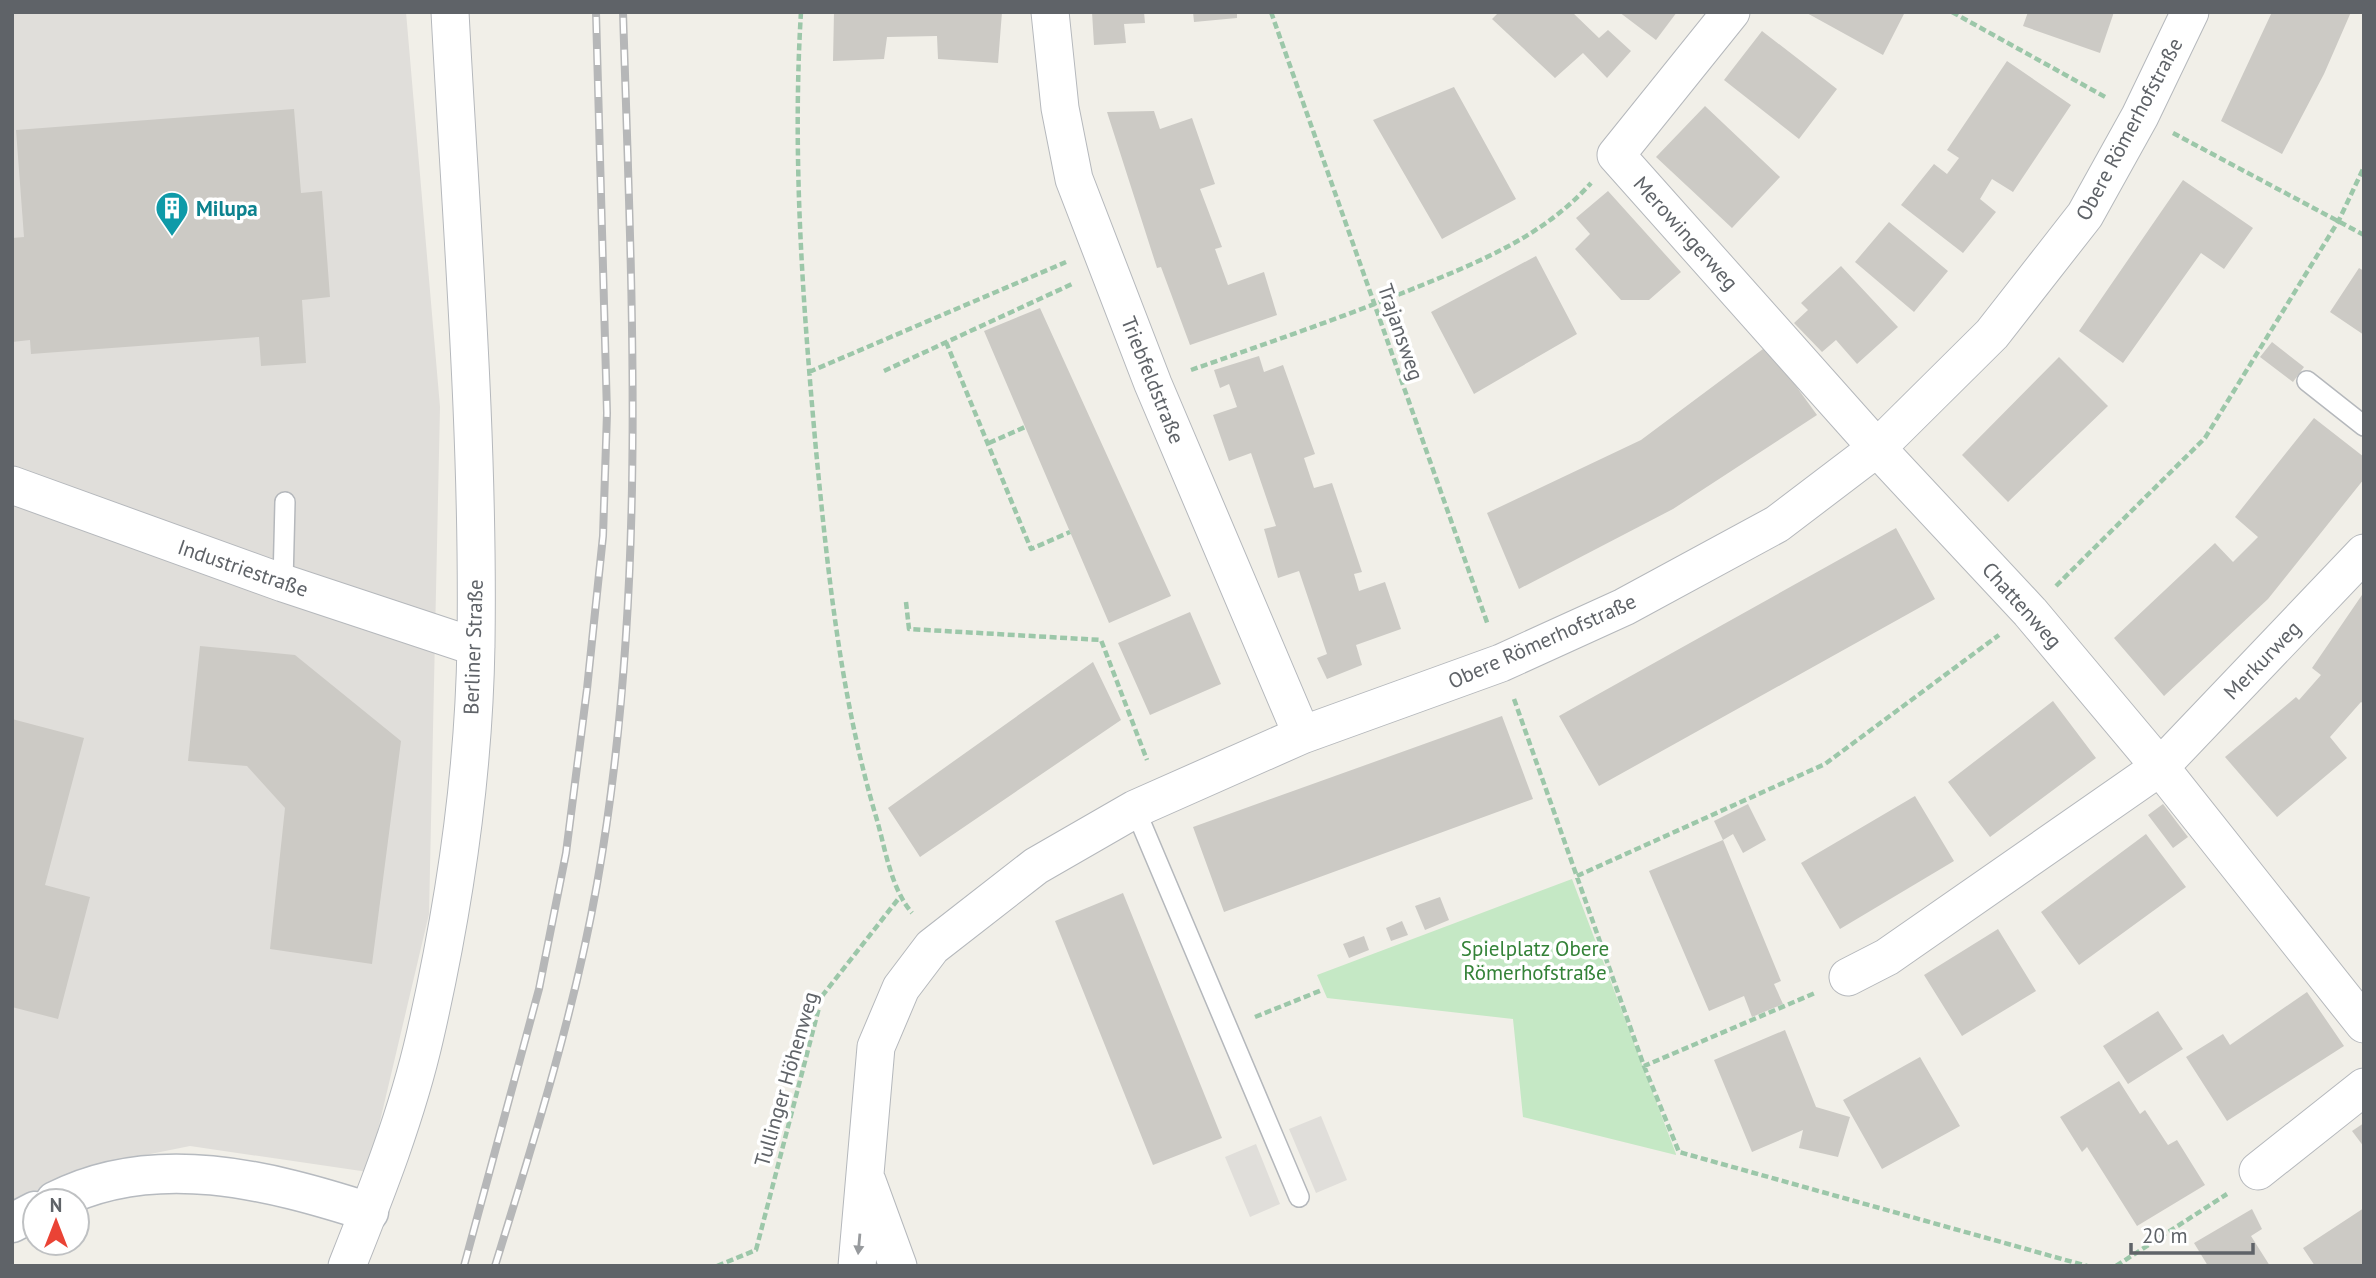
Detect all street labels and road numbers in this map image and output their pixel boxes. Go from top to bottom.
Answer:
street label: Obere Römerhofstraße [2069,33,2189,225]
street label: Merowingerweg [1628,170,1744,296]
street label: Trajansweg [1372,280,1430,384]
street label: Triebfeldstraße [1115,312,1191,448]
street label: Industriestraße [174,533,312,603]
street label: Chattenweg [1976,556,2068,654]
street label: Berliner Straße [457,579,489,715]
street label: Obere Römerhofstraße [1444,587,1640,695]
street label: Merkurweg [2218,615,2306,705]
street label: Tullinger Höhenweg [748,988,824,1170]

